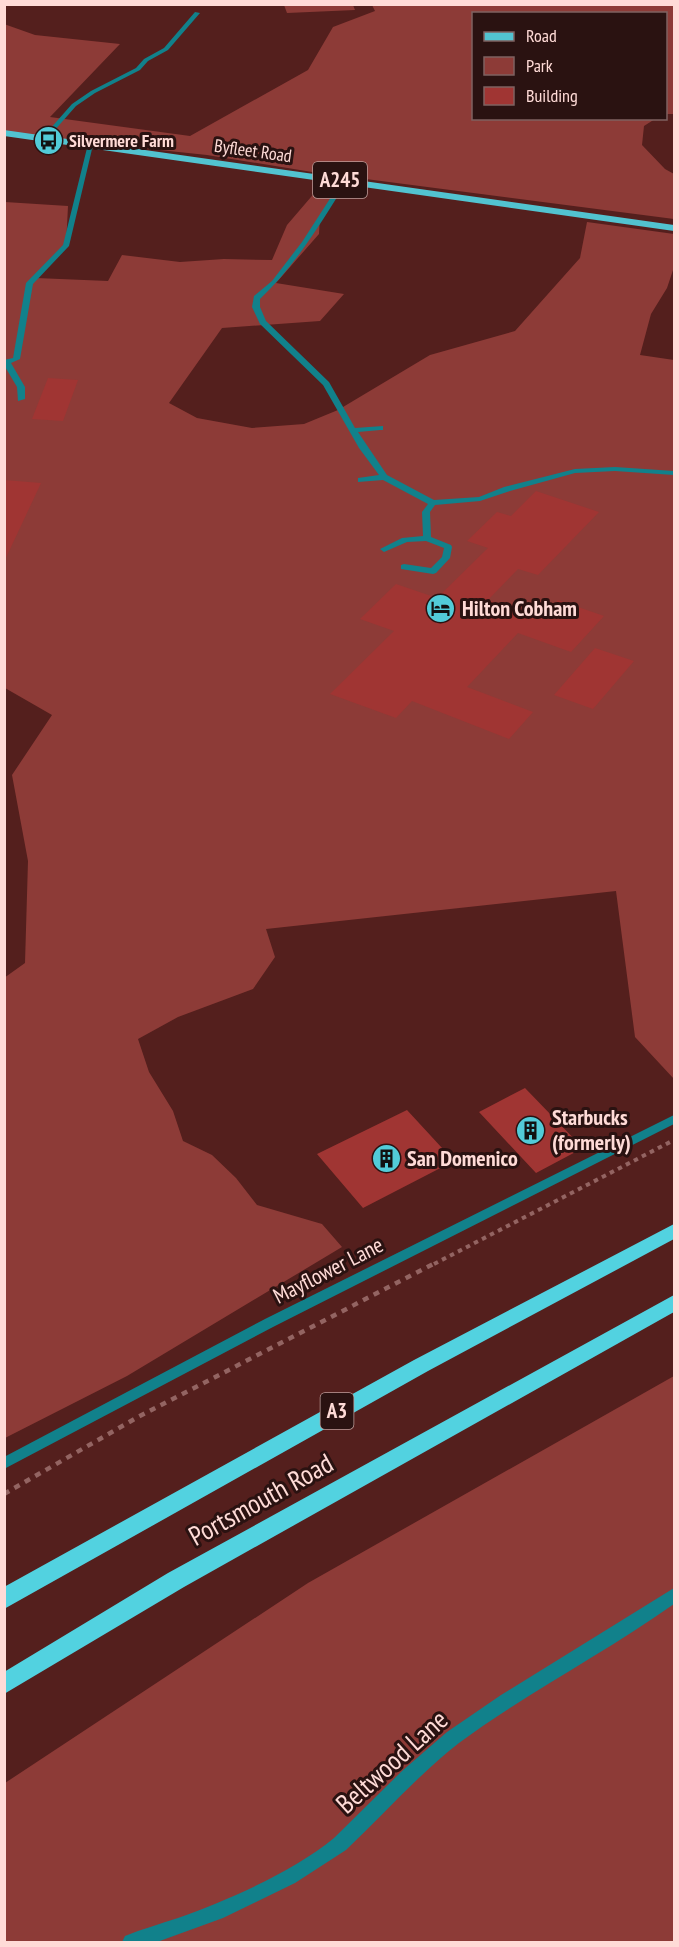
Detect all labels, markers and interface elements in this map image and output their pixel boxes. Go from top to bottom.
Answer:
legend [472,12,667,120]
text: Road [526,24,557,47]
text: Park [526,54,553,77]
text: Building [526,84,578,107]
bus stop icon: Silvermere Farm [32,125,64,157]
place label: Silvermere Farm [69,129,174,152]
street label: Byfleet Road [213,134,293,167]
road number: A245 [313,162,367,198]
hotel icon: Hilton Cobham [425,592,457,624]
place label: Hilton Cobham [462,594,577,622]
place label: Starbucks (formerly) [552,1103,631,1156]
building icon: Starbucks (formerly) [515,1114,547,1146]
building icon: San Domenico [370,1142,402,1174]
place label: San Domenico [407,1144,518,1172]
street label: Mayflower Lane [268,1230,388,1310]
road number: A3 [320,1393,354,1429]
street label: Portsmouth Road [182,1446,339,1553]
street label: Beltwood Lane [328,1702,454,1820]

